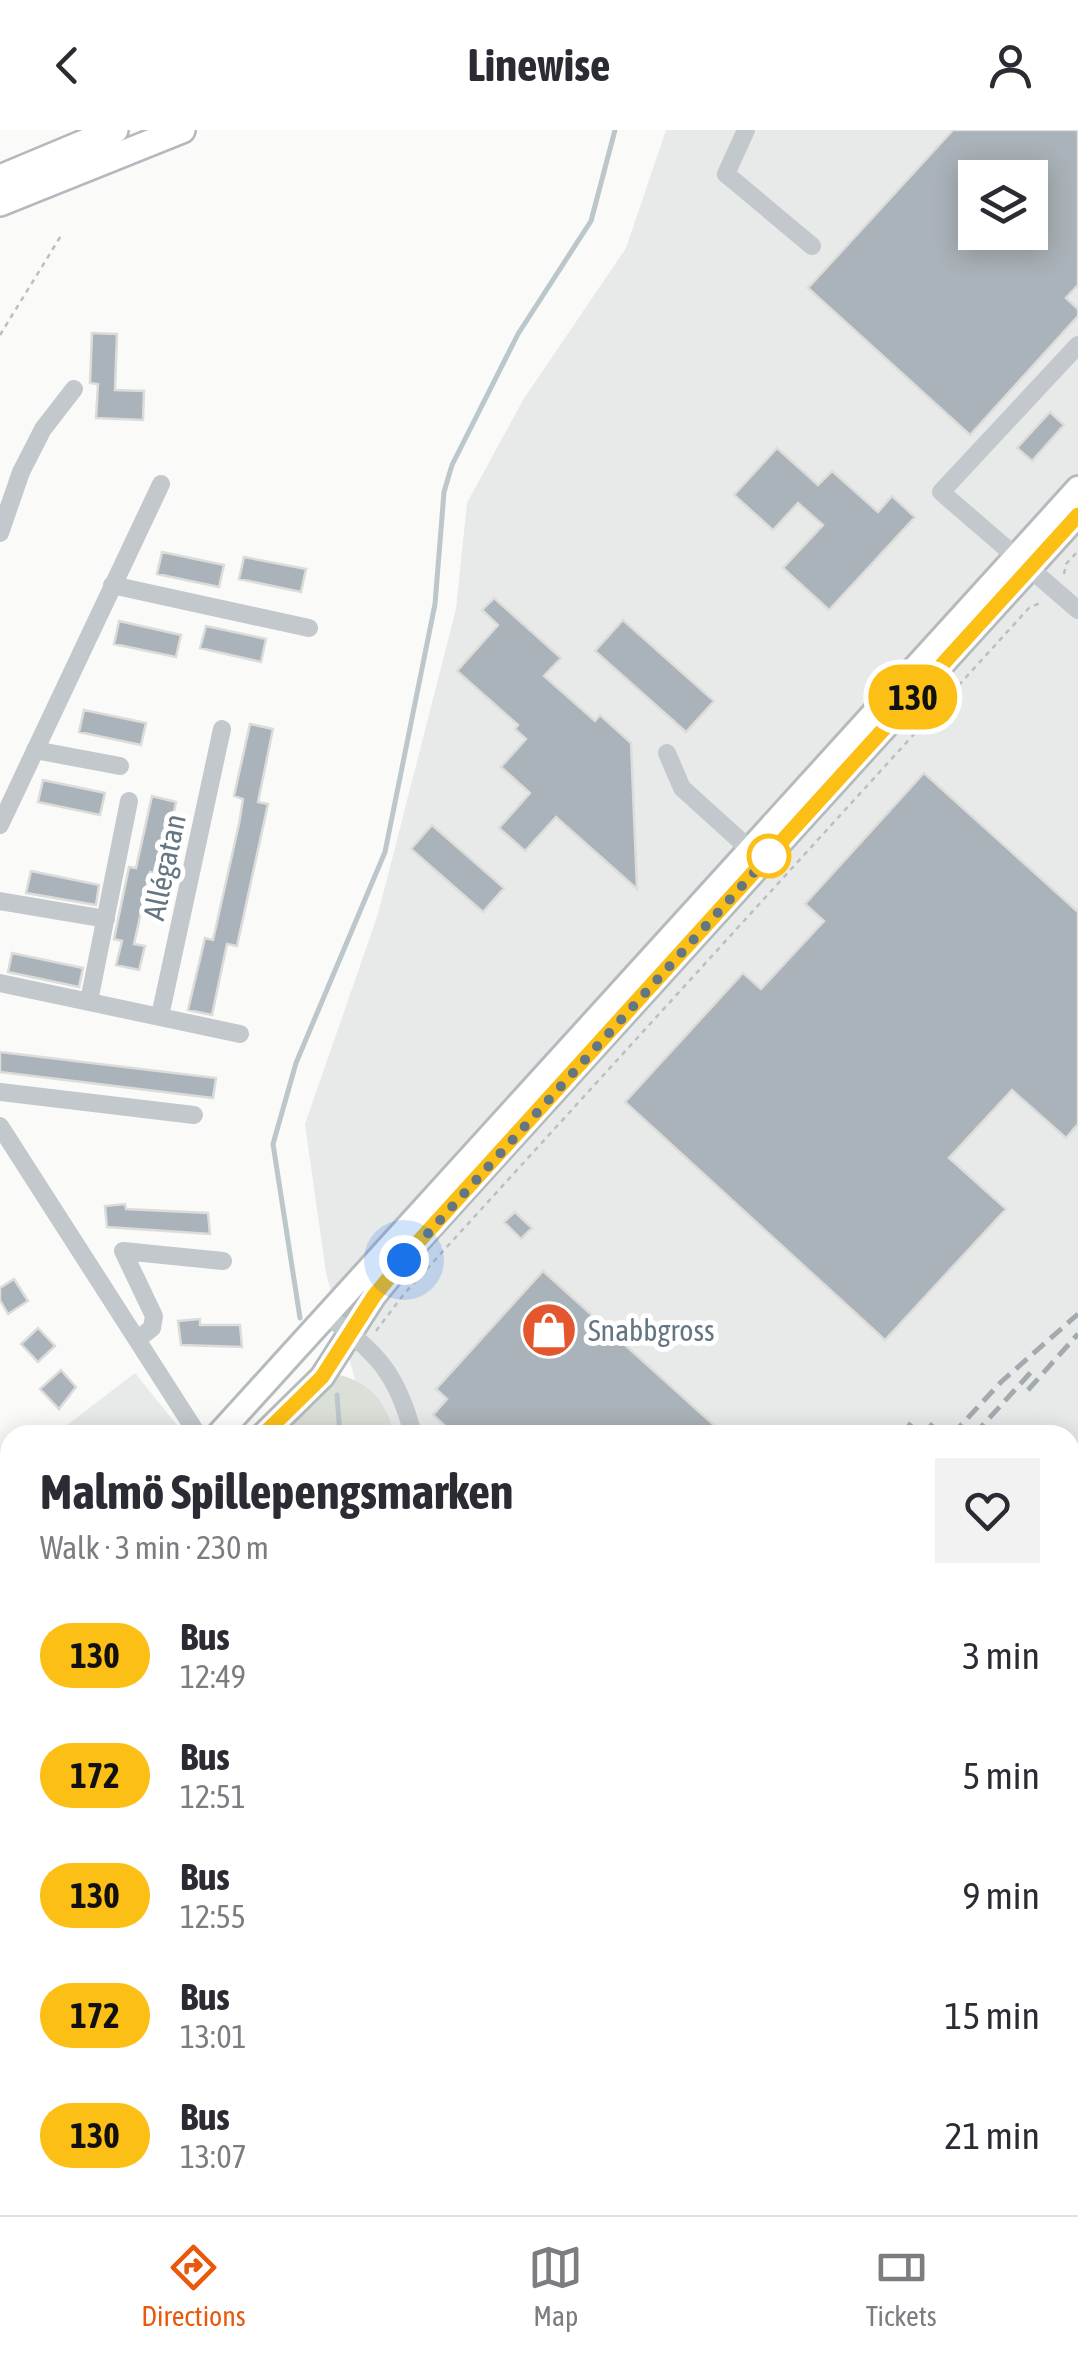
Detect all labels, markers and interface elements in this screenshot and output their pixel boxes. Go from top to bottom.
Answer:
icon: back [40,38,95,93]
icon: person [983,38,1038,93]
text: Linewise [467,39,611,91]
map controls [958,160,1048,250]
button: layers [958,160,1048,250]
line badge: 130 [856,664,970,730]
text: 130 [888,677,938,717]
street label: Allégatan [136,811,192,923]
unlabelled marker [748,835,790,877]
your location [379,1235,429,1285]
shop icon: Snabbgross [519,1300,579,1360]
place label: Snabbgross [588,1313,715,1347]
button: heart [935,1458,1040,1563]
text: Malmö Spillepengsmarken [40,1464,513,1519]
text: Walk · 3 min · 230 m [40,1529,269,1566]
text: Bus [180,1615,230,1658]
text: 3 min [962,1634,1040,1677]
text: 130 [70,1635,120,1675]
text: 12:49 [180,1658,246,1695]
text: Bus [180,1735,230,1778]
text: 5 min [962,1754,1040,1797]
text: 172 [70,1755,120,1795]
text: 12:51 [180,1778,246,1815]
text: Bus [180,1855,230,1898]
text: 9 min [962,1874,1040,1917]
text: 130 [70,1875,120,1915]
text: 12:55 [180,1898,246,1935]
text: Bus [180,1975,230,2018]
text: 15 min [945,1994,1040,2037]
text: 172 [70,1995,120,2035]
text: 13:01 [180,2018,247,2055]
text: Bus [180,2095,230,2138]
text: 21 min [945,2114,1040,2157]
text: 130 [70,2115,120,2155]
text: 13:07 [180,2138,247,2175]
tab: Directions [141,2240,246,2332]
tab: Map [528,2240,583,2332]
tab: Tickets [866,2240,937,2332]

